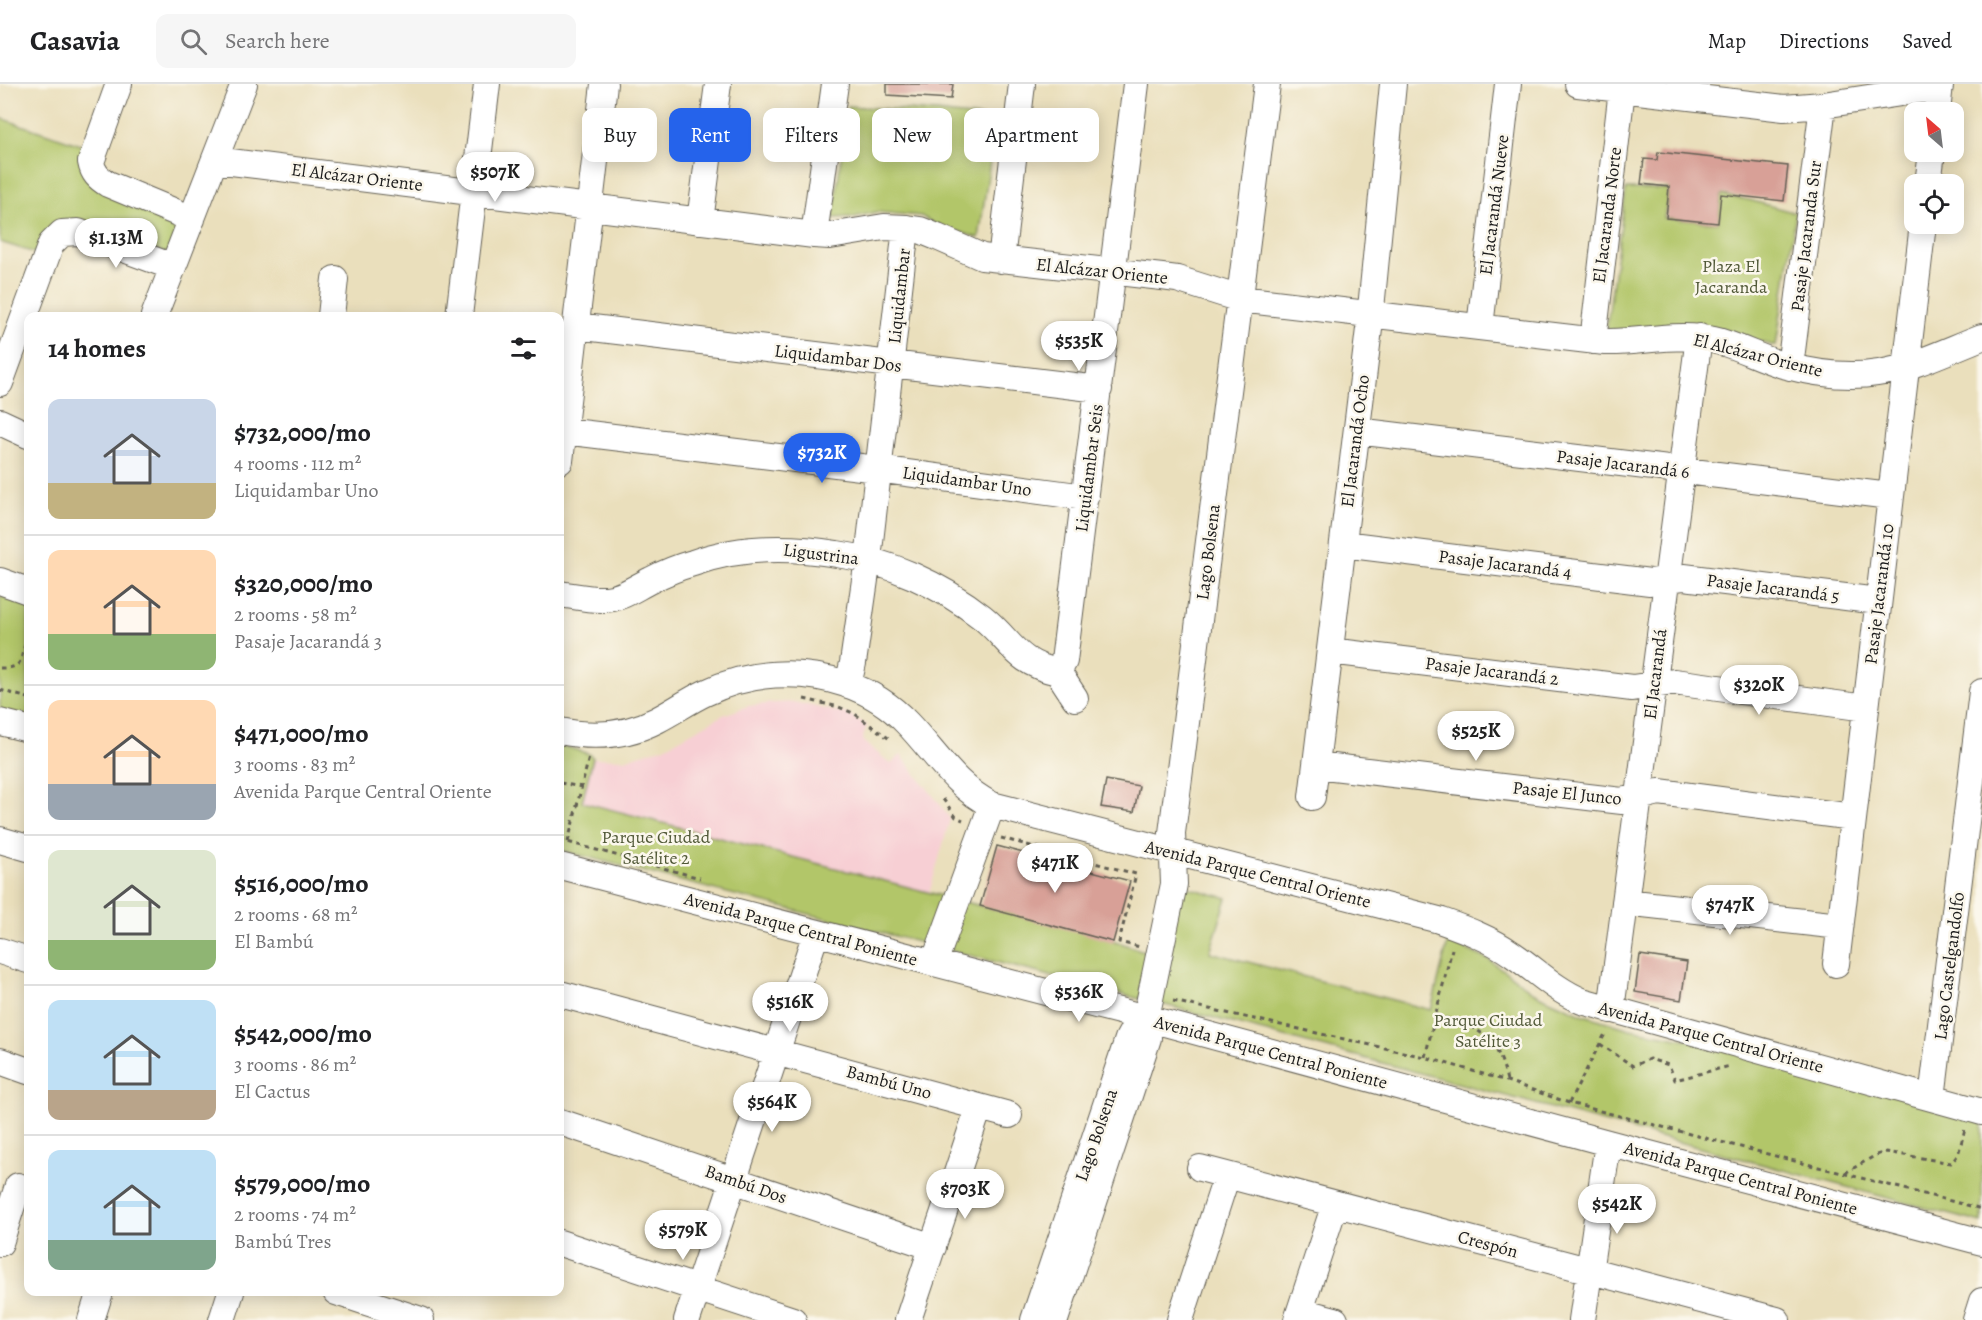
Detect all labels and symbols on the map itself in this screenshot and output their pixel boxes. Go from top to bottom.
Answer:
north arrow [1904,102,1964,162]
street label: El Jacarandá Nueve [1473,133,1515,277]
street label: El Jacaranda Norte [1587,145,1627,285]
pin: $507K [453,152,537,203]
street label: El Alcázar Oriente [290,157,424,197]
street label: Pasaje Jacaranda Sur [1785,159,1827,313]
pin: $1.13M [67,218,165,269]
street label: Liquidambar [882,247,916,345]
street label: El Alcázar Oriente [1035,252,1169,290]
park label: Plaza El Jacaranda [1695,254,1768,299]
pin: $535K [1037,321,1121,372]
street label: El Alcázar Oriente [1691,327,1825,383]
street label: Liquidambar Dos [773,338,903,378]
street label: El Jacarandá Ocho [1335,373,1375,509]
street label: Liquidambar Seis [1069,403,1109,533]
pin: $732K [780,433,864,484]
street label: Pasaje Jacarandá 6 [1555,444,1691,484]
street label: Liquidambar Uno [901,460,1033,502]
street label: Lago Bolsena [1190,502,1226,601]
street label: Pasaje Jacarandá 10 [1858,522,1900,666]
street label: Ligustrina [782,537,861,571]
street label: Pasaje Jacarandá 4 [1437,544,1573,584]
street label: Pasaje Jacarandá 5 [1705,568,1841,608]
street label: El Jacarandá [1638,627,1673,721]
street label: Pasaje Jacarandá 2 [1424,651,1561,691]
pin: $320K [1717,665,1801,716]
pin: $525K [1434,711,1518,762]
street label: Pasaje El Junco [1511,775,1623,811]
park label: Parque Ciudad Satélite 2 [602,825,711,870]
street label: Avenida Parque Central Oriente [1142,834,1373,914]
pin: $471K [1013,843,1097,894]
pin: $747K [1688,885,1772,936]
street label: Avenida Parque Central Poniente [681,886,920,972]
street label: Lago Castelgandolfo [1928,891,1970,1041]
pin: $536K [1037,972,1121,1023]
pin: $516K [748,982,832,1033]
street label: Avenida Parque Central Oriente [1595,995,1826,1079]
park label: Parque Ciudad Satélite 3 [1434,1008,1543,1053]
street label: Avenida Parque Central Poniente [1151,1009,1390,1095]
street label: Bambú Uno [844,1059,934,1105]
pin: $564K [730,1082,814,1133]
street label: Lago Bolsena [1069,1085,1123,1185]
street label: Avenida Parque Central Poniente [1621,1135,1860,1221]
street label: Bambú Dos [702,1159,790,1209]
pin: $703K [923,1169,1007,1220]
pin: $542K [1575,1184,1659,1235]
pin: $579K [641,1210,725,1261]
street label: Crespón [1455,1224,1521,1264]

